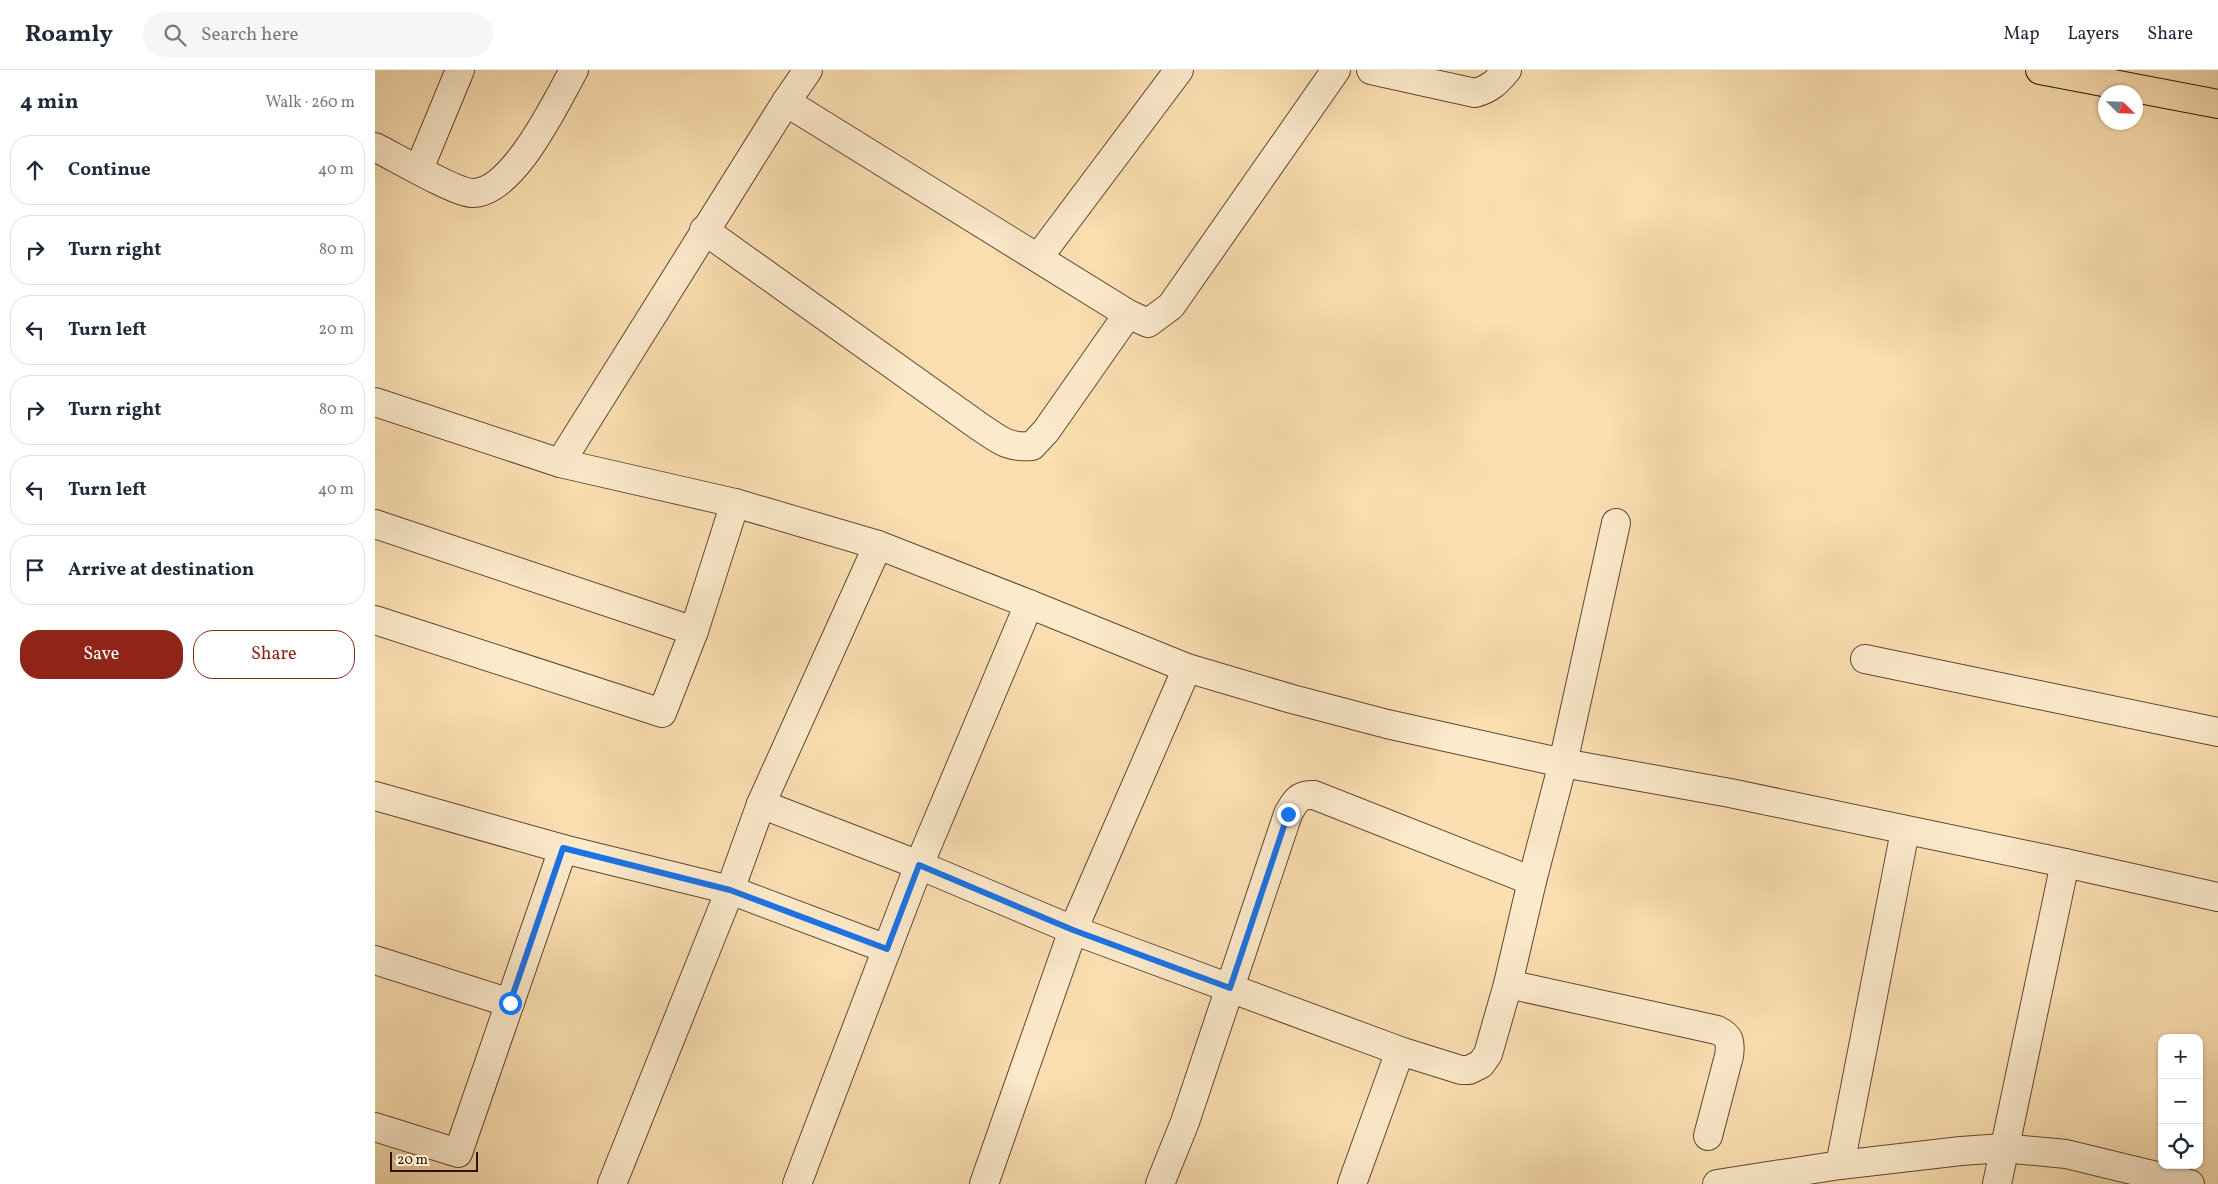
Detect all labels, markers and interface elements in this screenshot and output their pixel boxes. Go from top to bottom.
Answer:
search box [143,12,493,57]
text: Roamly [25,18,113,52]
icon: search [161,21,189,49]
text: Search here [201,22,298,48]
text: Map [2003,22,2039,47]
text: Layers [2067,22,2119,47]
text: Share [2147,22,2193,47]
north arrow [2098,85,2143,130]
text: 4 min [20,88,79,117]
text: Walk · 260 m [265,92,355,114]
icon: ahead [21,156,49,184]
text: Continue [68,157,151,183]
text: 40 m [318,159,354,181]
icon: right [21,236,49,264]
text: Turn right [68,237,161,263]
text: 80 m [319,239,354,261]
icon: left [21,316,49,344]
text: Turn left [68,317,147,343]
text: 20 m [319,319,354,341]
icon: right [21,396,49,424]
text: Turn right [68,397,161,423]
text: 80 m [319,399,354,421]
icon: left [21,476,49,504]
text: Turn left [68,477,147,503]
text: 40 m [318,479,354,501]
icon: arrive [21,556,49,584]
text: Arrive at destination [68,557,254,583]
button: Save [20,630,183,679]
button: Share [193,630,355,679]
route end [1277,803,1300,826]
route start [499,992,522,1015]
map controls [2158,1034,2203,1169]
button: + [2158,1034,2203,1079]
button: − [2158,1079,2203,1124]
button: locate [2158,1124,2203,1169]
scale bar [390,1149,477,1172]
text: 20 m [397,1151,428,1170]

